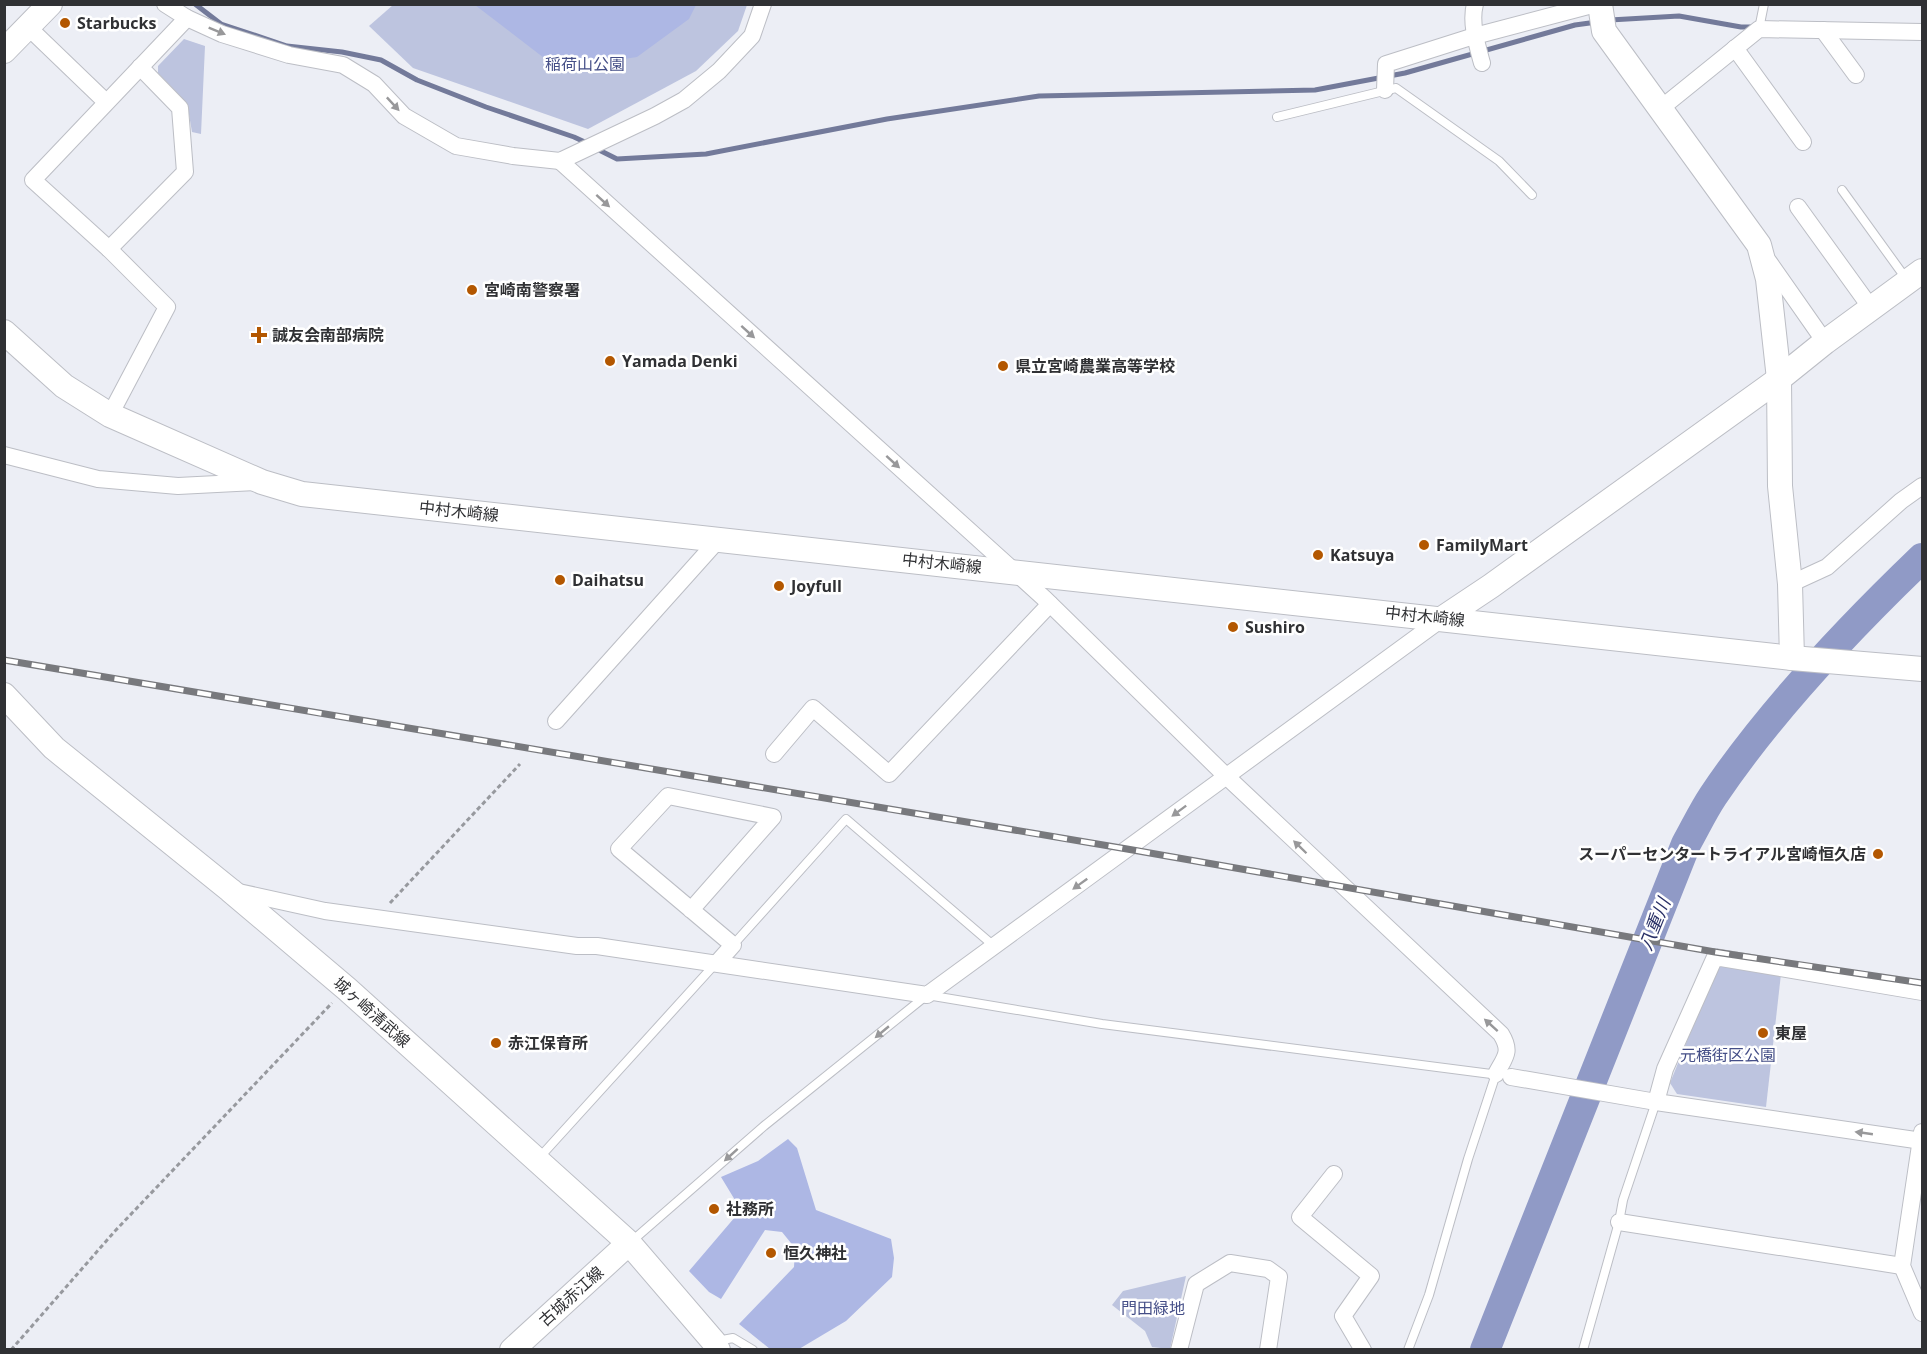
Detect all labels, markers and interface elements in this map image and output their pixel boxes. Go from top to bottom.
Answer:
place label: Starbucks [77,12,156,34]
marker: Starbucks [58,16,72,30]
one-way arrow [208,27,226,36]
park label: 稲荷山公園 [545,53,625,75]
one-way arrow [386,97,400,112]
one-way arrow [595,194,610,207]
place label: 宮崎南警察署 [484,279,580,301]
marker: 宮崎南警察署 [465,283,479,297]
place label: 誠友会南部病院 [272,324,384,346]
one-way arrow [740,325,755,339]
marker: 誠友会南部病院 [250,326,268,344]
place label: Yamada Denki [622,350,738,372]
marker: Yamada Denki [603,354,617,368]
place label: 県立宮崎農業高等学校 [1015,355,1175,377]
marker: 県立宮崎農業高等学校 [996,359,1010,373]
one-way arrow [885,455,900,469]
street label: 中村木崎線 [418,496,500,526]
place label: FamilyMart [1436,534,1528,556]
marker: FamilyMart [1417,538,1431,552]
place label: Katsuya [1330,544,1394,566]
street label: 中村木崎線 [901,548,983,578]
marker: Katsuya [1311,548,1325,562]
place label: Daihatsu [572,569,644,591]
marker: Daihatsu [553,573,567,587]
place label: Joyfull [789,575,842,597]
marker: Joyfull [772,579,786,593]
street label: 中村木崎線 [1384,601,1466,631]
place label: Sushiro [1245,616,1305,638]
marker: Sushiro [1226,620,1240,634]
one-way arrow [1171,805,1187,817]
one-way arrow [1293,840,1308,854]
place label: スーパーセンタートライアル宮崎恒久店 [1578,843,1866,865]
marker: スーパーセンタートライアル宮崎恒久店 [1871,847,1885,861]
one-way arrow [1072,877,1088,890]
water label: 八重川 [1633,893,1676,954]
street label: 城ヶ崎清武線 [329,972,415,1052]
one-way arrow [1484,1018,1498,1032]
place label: 東屋 [1775,1022,1807,1044]
one-way arrow [875,1025,890,1038]
marker: 東屋 [1756,1026,1770,1040]
place label: 赤江保育所 [508,1032,588,1054]
marker: 赤江保育所 [489,1036,503,1050]
park label: 元橋街区公園 [1680,1044,1776,1066]
one-way arrow [1854,1128,1873,1137]
one-way arrow [724,1148,739,1161]
place label: 社務所 [726,1198,774,1220]
marker: 社務所 [707,1202,721,1216]
place label: 恒久神社 [783,1242,847,1264]
marker: 恒久神社 [764,1246,778,1260]
street label: 古城赤江線 [534,1261,608,1331]
park label: 門田緑地 [1121,1297,1185,1319]

